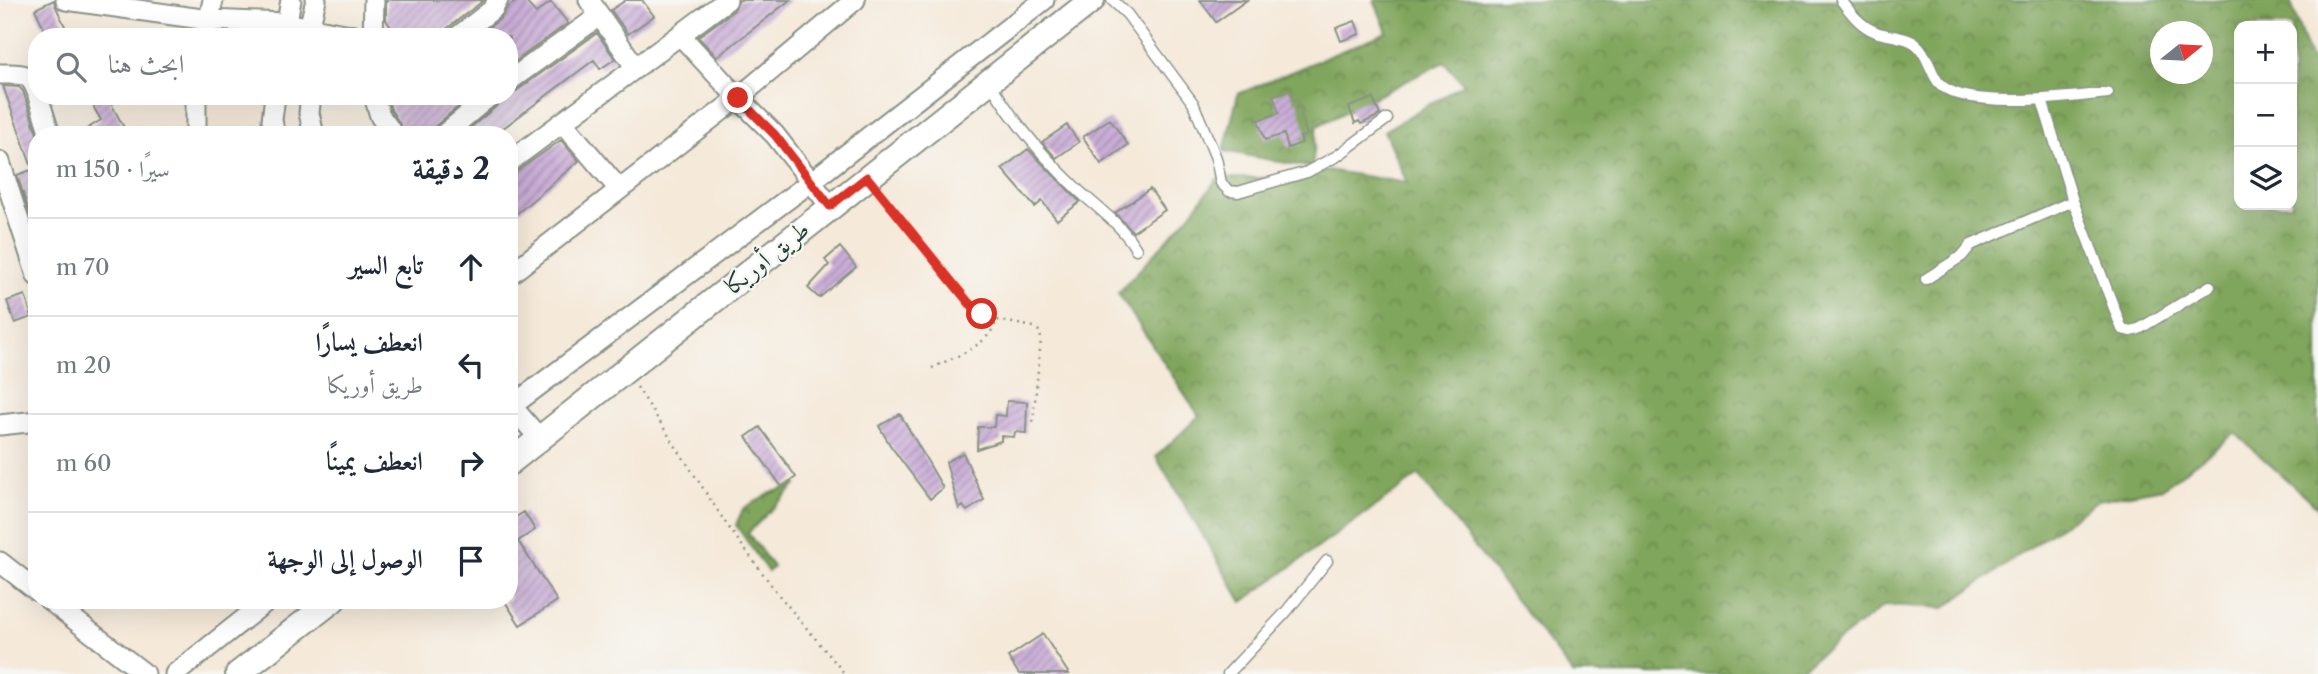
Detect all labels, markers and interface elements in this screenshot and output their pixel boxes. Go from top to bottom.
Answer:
north arrow [2150,21,2213,84]
map controls [2234,21,2297,210]
button: + [2234,21,2297,84]
search box [28,28,518,105]
icon: search [52,48,90,86]
text: ابحث هنا [108,48,184,80]
route end [722,82,753,113]
button: − [2234,84,2297,147]
button: layers [2234,147,2297,210]
text: 2 دقيقة [412,150,490,187]
text: سيرًا · 150 m [56,155,170,183]
street label: طريق أوريكا [718,213,816,300]
icon: ahead [452,248,490,286]
text: تابع السير [349,249,423,281]
text: 70 m [56,253,109,281]
route start [966,298,997,329]
text: انعطف يسارًا [315,326,423,358]
icon: left [452,346,490,384]
text: 20 m [56,351,111,379]
text: طريق أوريكا [327,371,423,399]
icon: right [452,444,490,482]
text: انعطف يمينًا [326,445,423,477]
text: 60 m [56,449,112,477]
icon: arrive [452,542,490,580]
text: الوصول إلى الوجهة [268,543,423,575]

